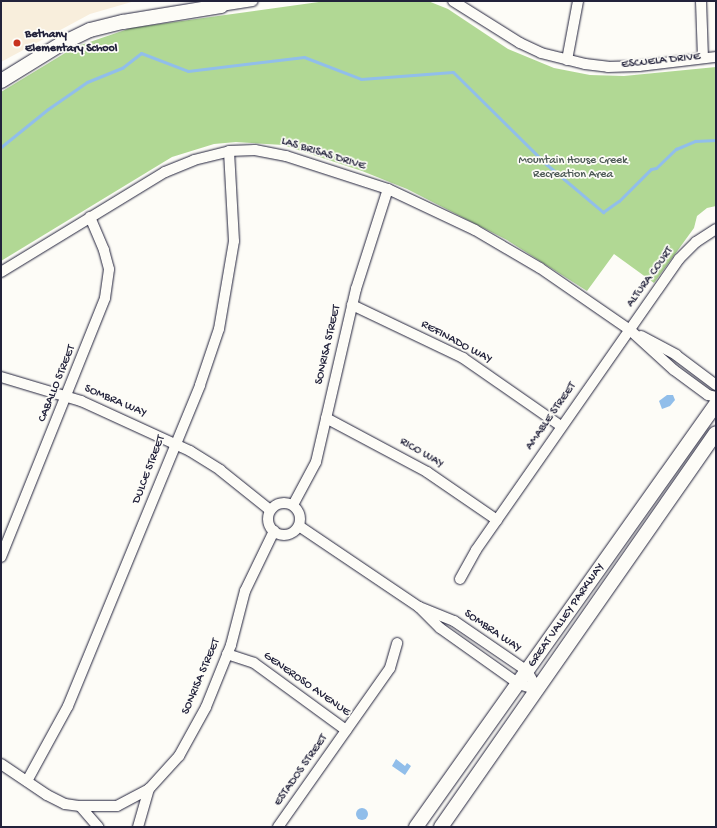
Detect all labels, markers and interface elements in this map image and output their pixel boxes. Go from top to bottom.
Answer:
place label: Bethany Elementary School [25,29,117,57]
marker: Bethany Elementary School [12,38,22,48]
street label: ESCUELA DRIVE [621,51,701,73]
street label: LAS BRISAS DRIVE [279,135,367,175]
park label: Mountain House Creek Recreation Area [518,155,628,183]
street label: ALTURA COURT [624,245,678,311]
street label: SONRISA STREET [313,304,345,386]
street label: REFINADO WAY [418,318,494,368]
street label: CABALLO STREET [36,343,80,425]
street label: AMABLE STREET [523,380,581,454]
street label: SOMBRA WAY [82,382,148,422]
street label: DULCE STREET [130,434,170,506]
street label: RICO WAY [396,436,446,472]
street label: GREAT VALLEY PARKWAY [526,561,608,671]
street label: SOMBRA WAY [460,607,524,657]
street label: SONRISA STREET [179,637,225,717]
street label: GENEROSO AVENUE [260,650,352,720]
street label: ESTADOS STREET [272,732,332,810]

